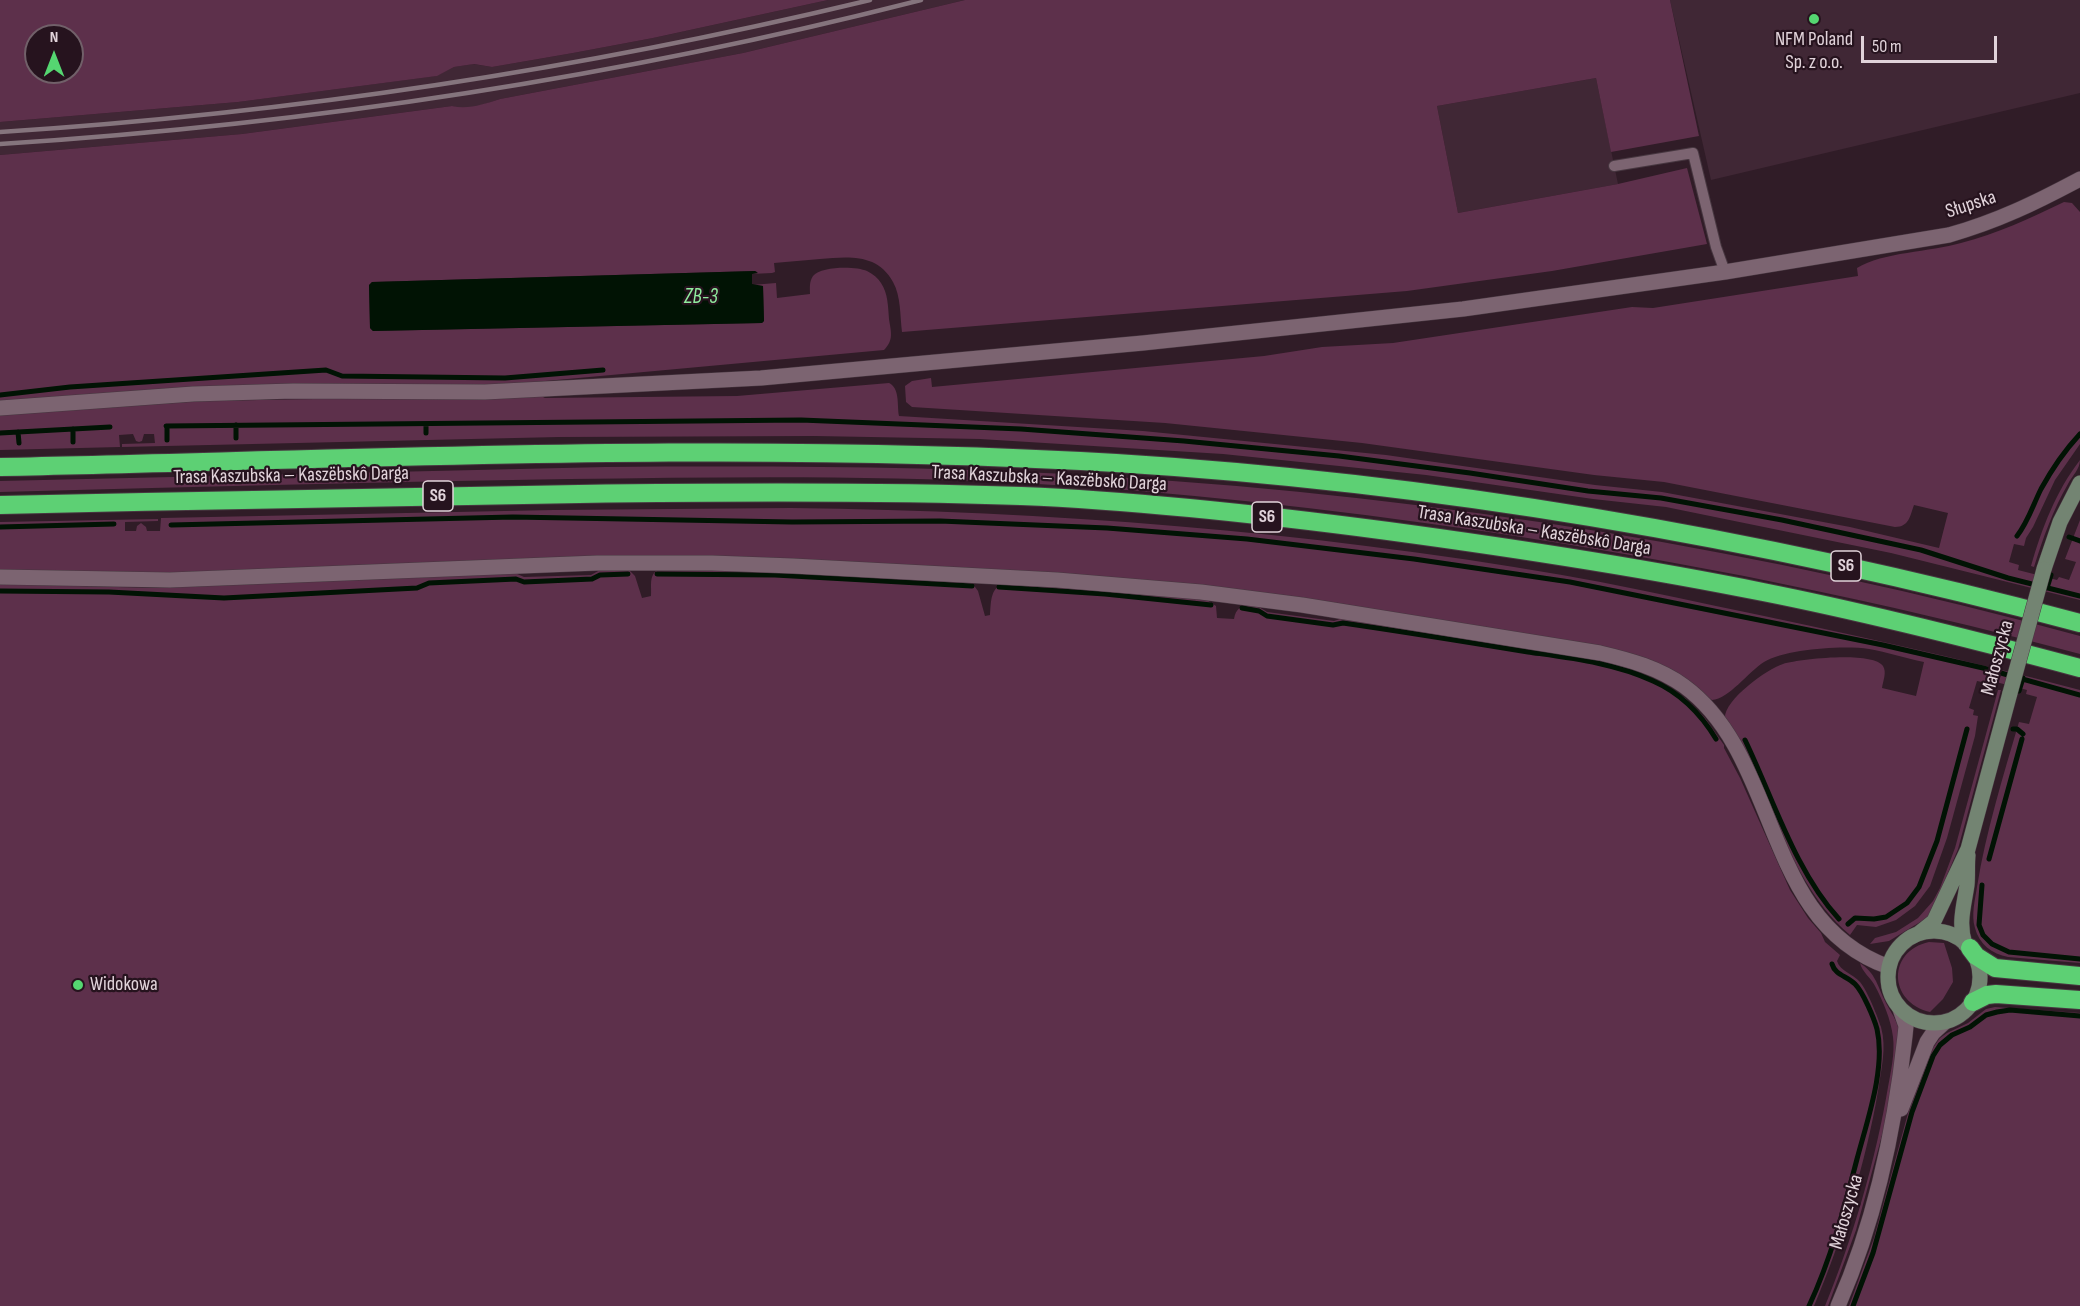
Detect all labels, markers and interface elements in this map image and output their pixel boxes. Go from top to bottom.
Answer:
marker: NFM Poland Sp. z o.o. [1807,12,1821,26]
north arrow [24,24,84,84]
scale bar [1864,24,2000,62]
text: N [50,28,58,47]
place label: NFM Poland Sp. z o.o. [1775,28,1853,75]
text: 50 m [1872,36,1902,57]
street label: Słupska [1943,186,1999,224]
water label: ZB-3 [684,285,718,311]
street label: Trasa Kaszubska – Kaszëbskô Darga [931,461,1167,497]
street label: Trasa Kaszubska – Kaszëbskô Darga [173,462,409,490]
road number: S6 [423,481,453,511]
street label: Trasa Kaszubska – Kaszëbskô Darga [1416,501,1652,561]
road number: S6 [1252,502,1282,532]
road number: S6 [1831,551,1861,581]
street label: Małoszycka [1976,618,2020,698]
place label: Widokowa [90,973,158,997]
marker: Widokowa [71,978,85,992]
street label: Małoszycka [1825,1172,1869,1252]

